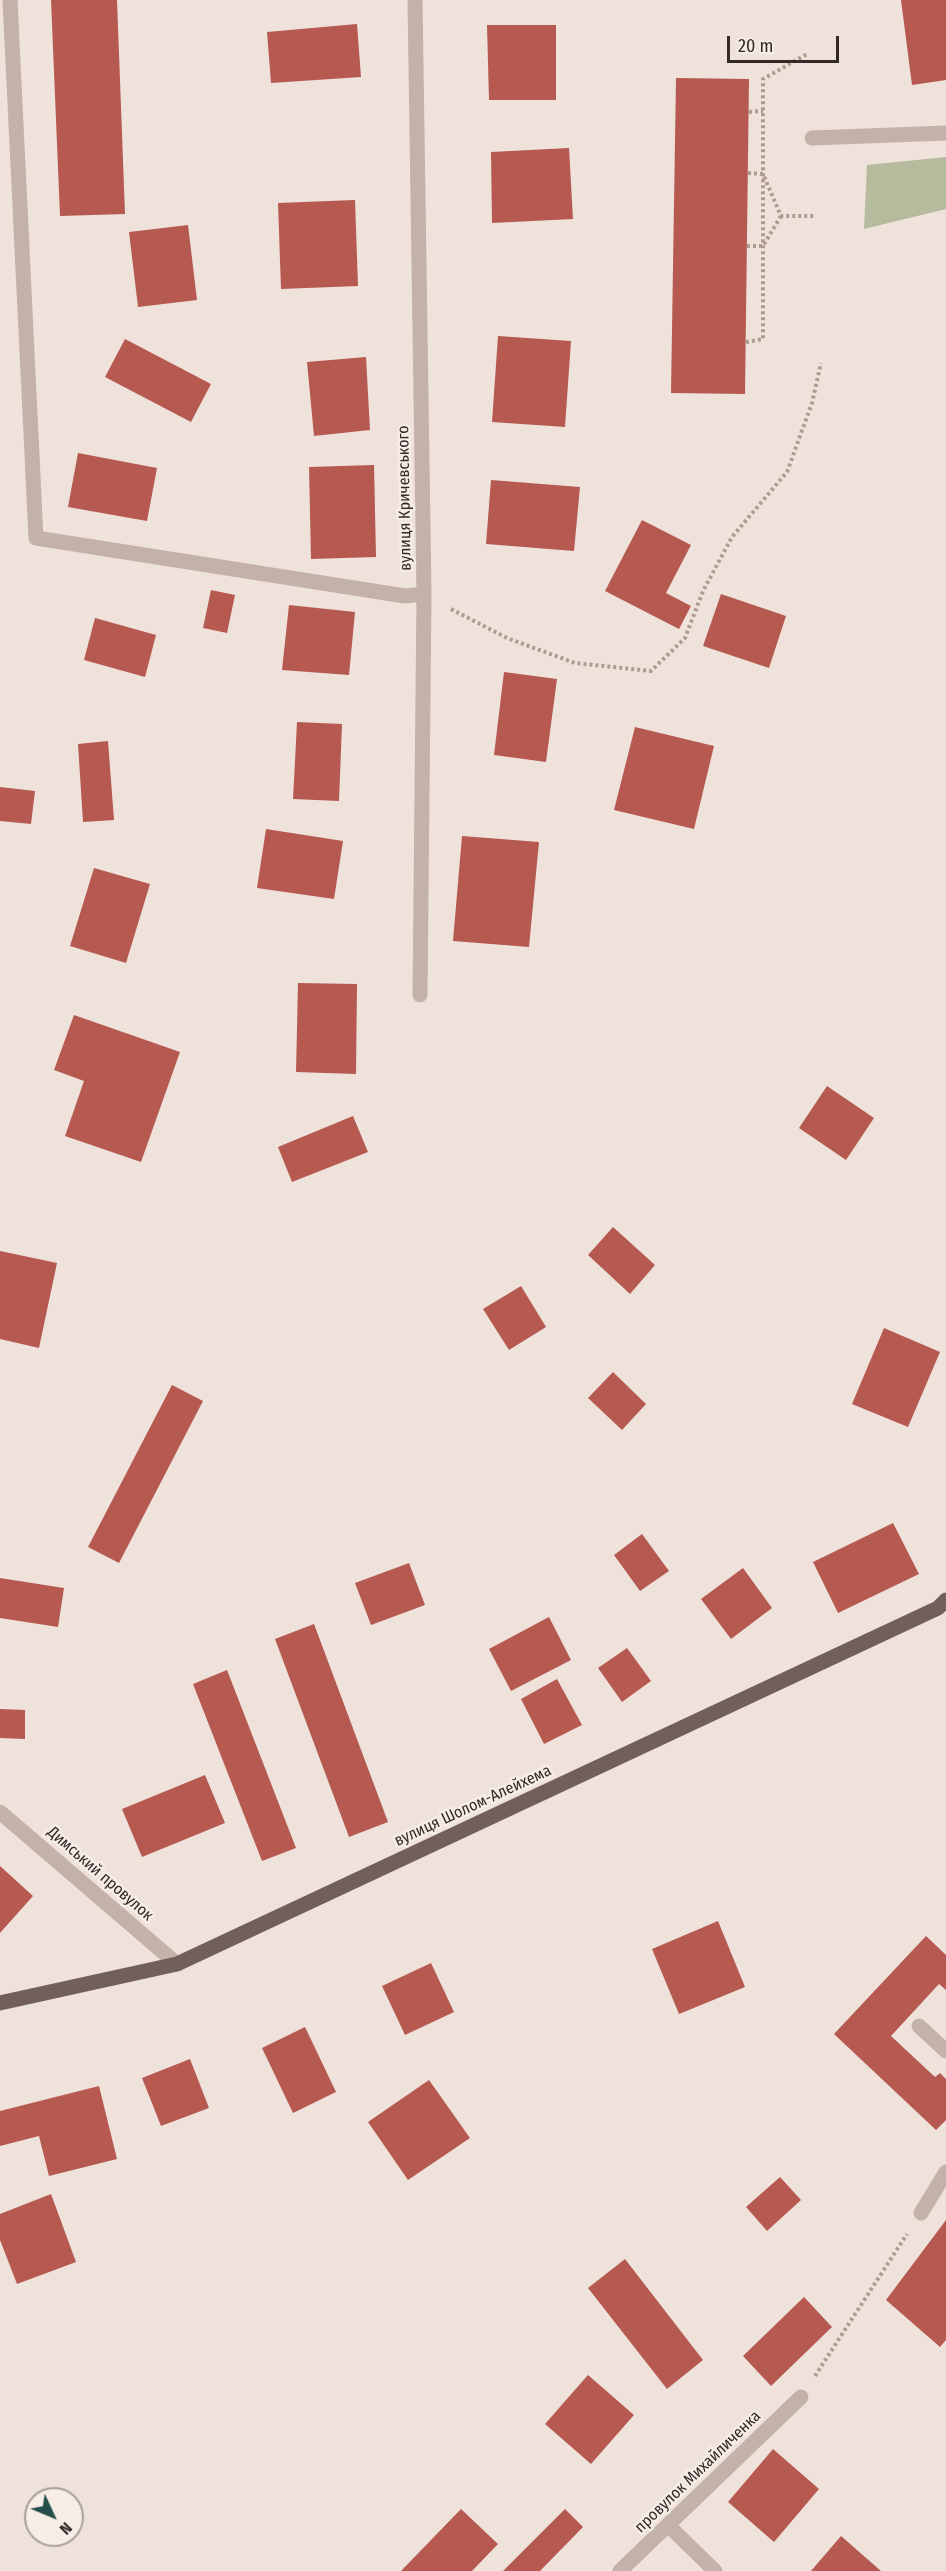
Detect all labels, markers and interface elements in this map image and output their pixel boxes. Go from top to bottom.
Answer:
scale bar [730,24,842,62]
text: 20 m [738,35,773,57]
street label: вулиця Кричевського [394,425,416,571]
street label: вулиця Шолом-Алейхема [392,1761,554,1851]
street label: Димський провулок [43,1823,157,1925]
street label: провулок Михайличенка [631,2407,765,2537]
north arrow [24,2487,84,2547]
text: N [56,2518,76,2539]

